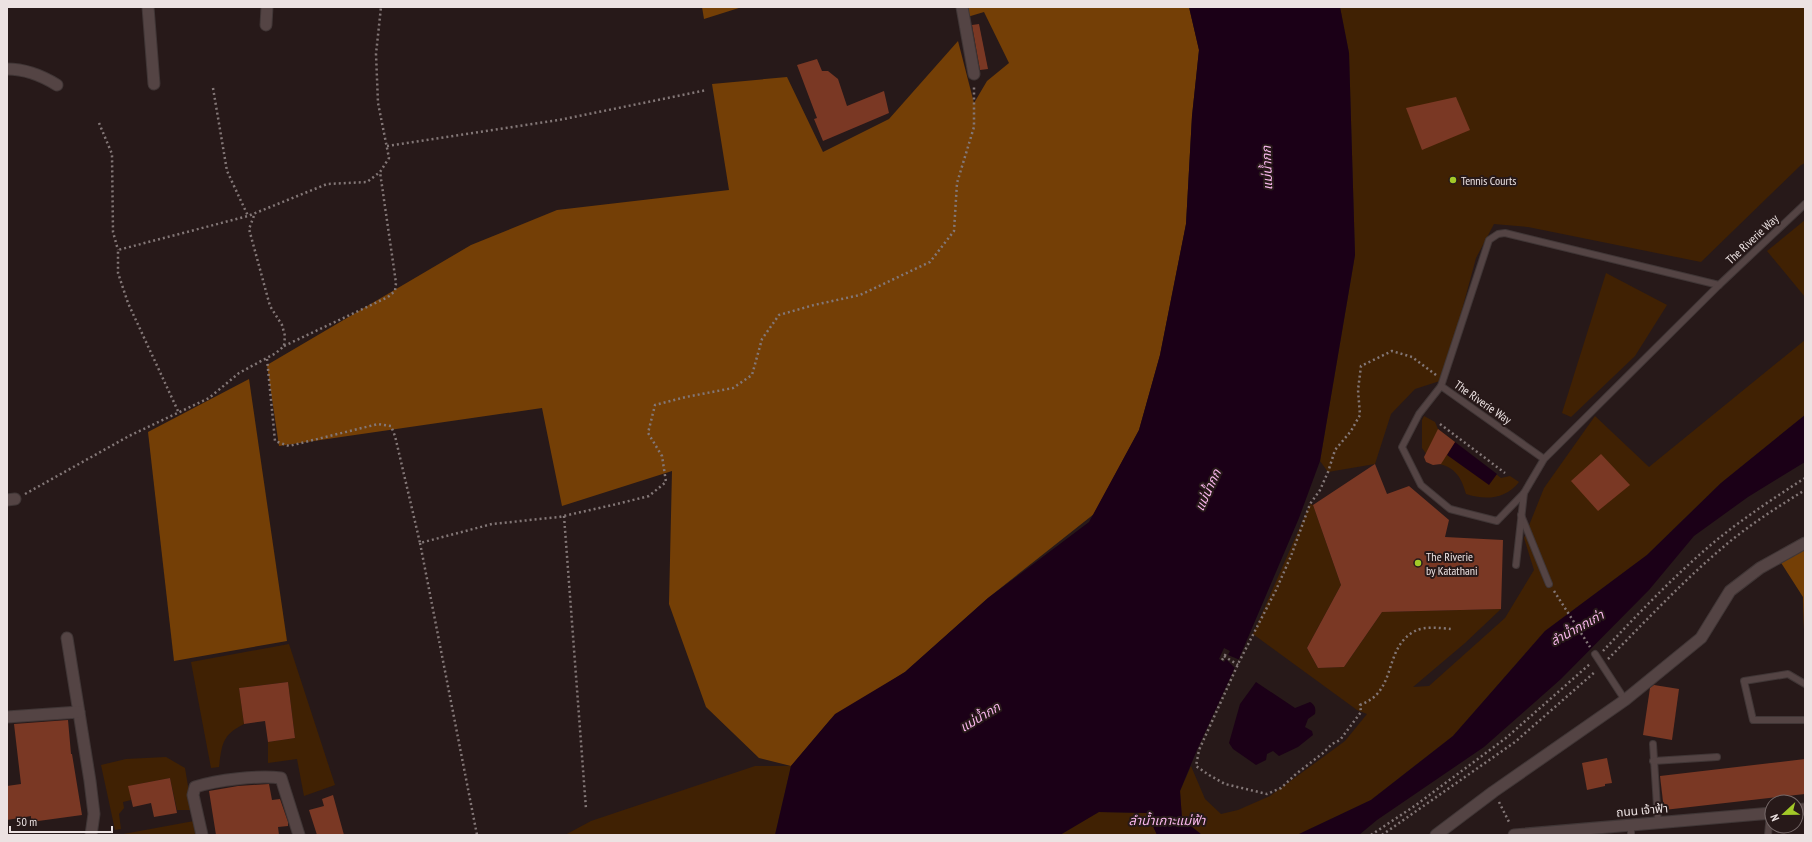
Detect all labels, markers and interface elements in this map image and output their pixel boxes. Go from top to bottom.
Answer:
water label: แม่น้ำกก [1257,144,1276,190]
place label: Tennis Courts [1461,173,1516,188]
marker: Tennis Courts [1448,175,1458,185]
street label: The Riverie Way [1723,211,1782,267]
street label: The Riverie Way [1452,377,1515,427]
water label: แม่น้ำกก [1190,465,1226,514]
place label: The Riverie by Katathani [1426,549,1478,578]
marker: The Riverie by Katathani [1413,558,1423,568]
water label: ลำน้ำกกเก่า [1547,605,1607,650]
water label: แม่น้ำกก [956,697,1004,736]
north arrow [1764,794,1804,834]
street label: ถนน เจ้าฟ้า [1615,800,1669,820]
scale bar [10,808,112,834]
water label: ลำน้ำเกาะแม่ฟ้า [1129,811,1206,829]
text: N [1767,812,1782,823]
text: 50 m [16,814,37,829]

